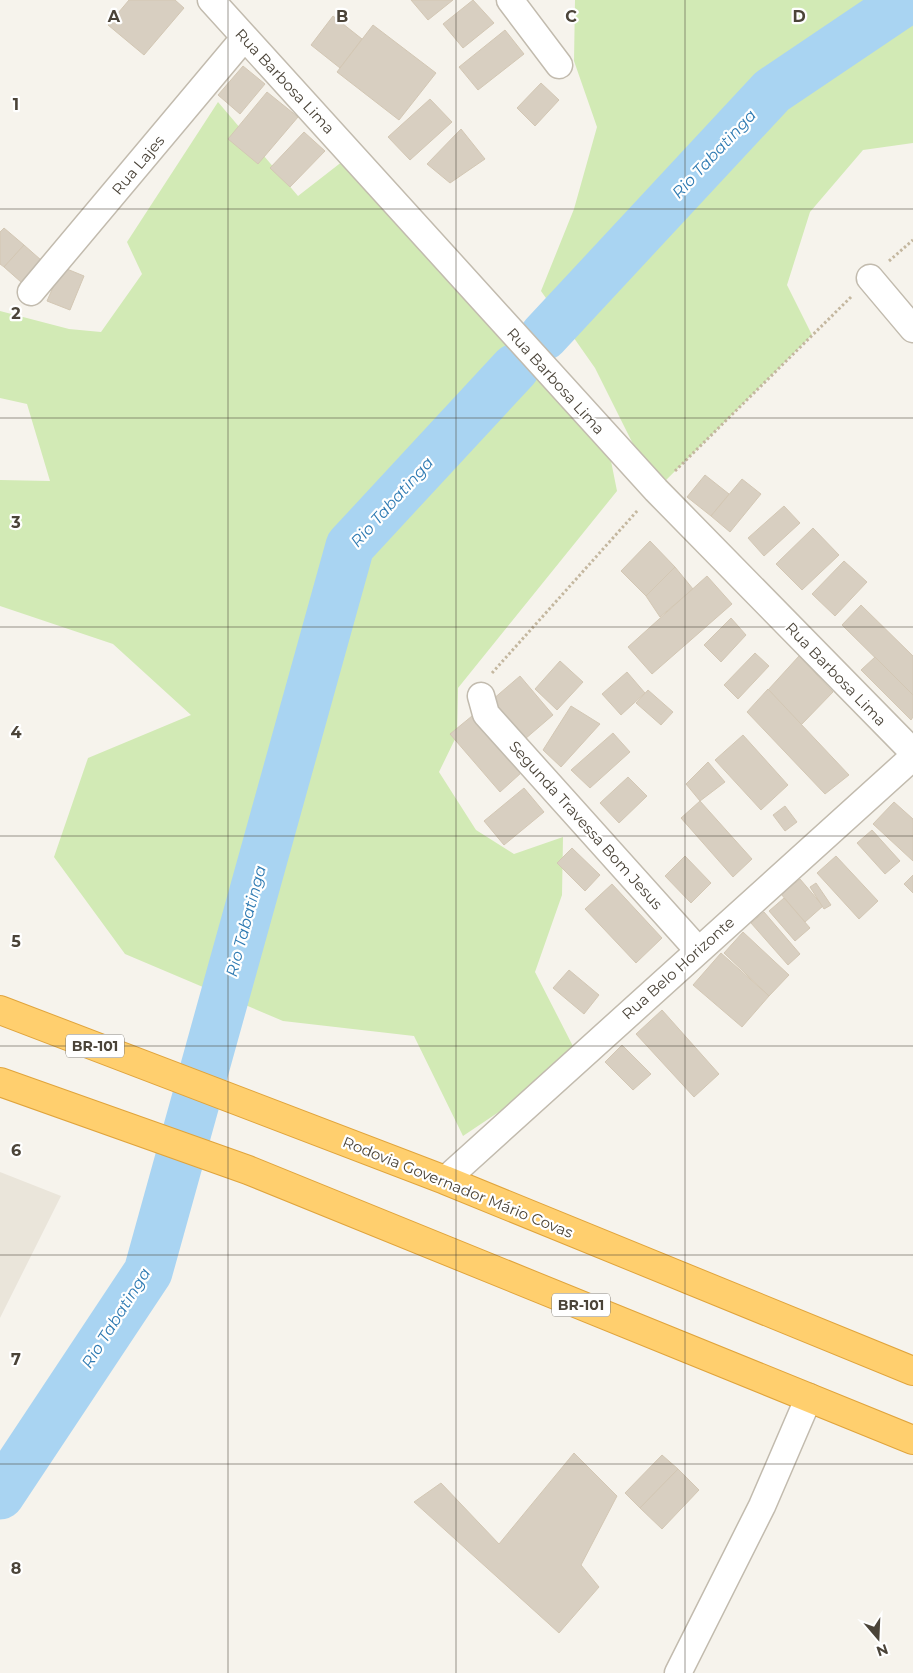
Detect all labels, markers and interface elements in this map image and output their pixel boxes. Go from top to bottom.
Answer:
text: A [107,7,121,26]
text: B [336,7,348,26]
text: C [565,7,577,26]
text: D [792,7,806,26]
street label: Rua Barbosa Lima [231,24,339,138]
text: 1 [13,95,19,114]
water label: Rio Tabatinga [668,106,760,202]
street label: Rua Lajes [108,131,168,199]
text: 2 [11,304,21,323]
street label: Rua Barbosa Lima [503,324,609,438]
water label: Rio Tabatinga [347,453,437,551]
text: 3 [10,513,21,532]
street label: Rua Barbosa Lima [782,618,890,730]
text: 4 [10,723,22,742]
street label: Segunda Travessa Bom Jesus [505,737,667,913]
water label: Rio Tabatinga [222,863,270,979]
street label: Rua Belo Horizonte [618,912,738,1024]
text: 5 [11,932,21,951]
road number: BR-101 [66,1034,124,1058]
street label: Rodovia Governador Mário Covas [340,1132,576,1242]
text: 6 [11,1141,21,1160]
water label: Rio Tabatinga [78,1264,154,1372]
road number: BR-101 [552,1294,610,1316]
text: 7 [11,1350,21,1369]
text: 8 [11,1559,21,1578]
north arrow [853,1613,903,1663]
text: N [874,1640,891,1661]

